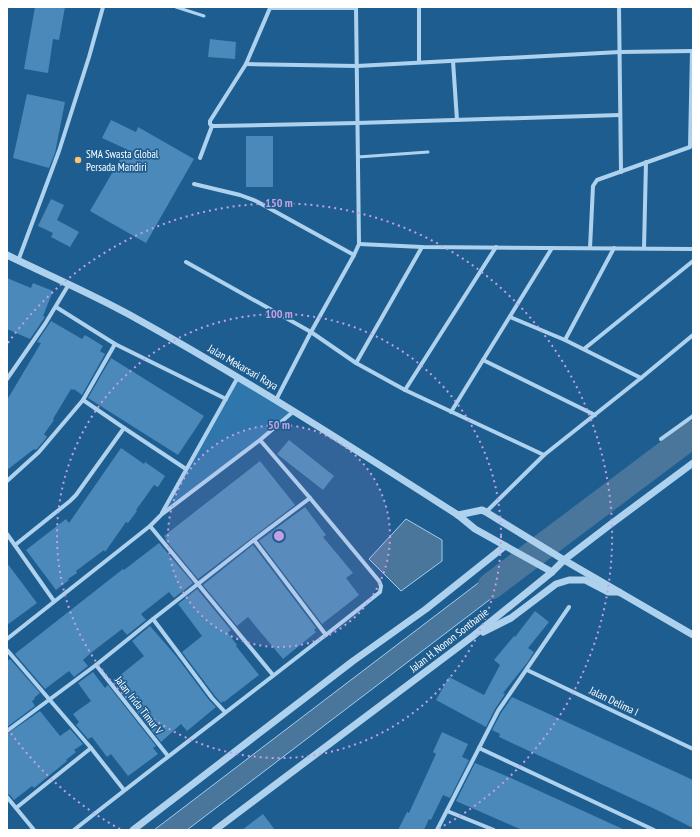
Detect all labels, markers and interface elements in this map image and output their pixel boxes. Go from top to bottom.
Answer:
place label: SMA Swasta Global Persada Mandiri [86,147,159,174]
marker: SMA Swasta Global Persada Mandiri [73,155,83,165]
text: 150 m [265,195,293,210]
text: 100 m [265,306,293,321]
street label: Jalan Mekarsari Raya [205,341,280,393]
text: 50 m [268,417,290,432]
centre of rings [272,529,286,543]
street label: Jalan H. Nonon Sonthanie [406,605,492,676]
street label: Jalan Irida Timur V [111,672,167,738]
street label: Jalan Delima I [586,683,641,719]

